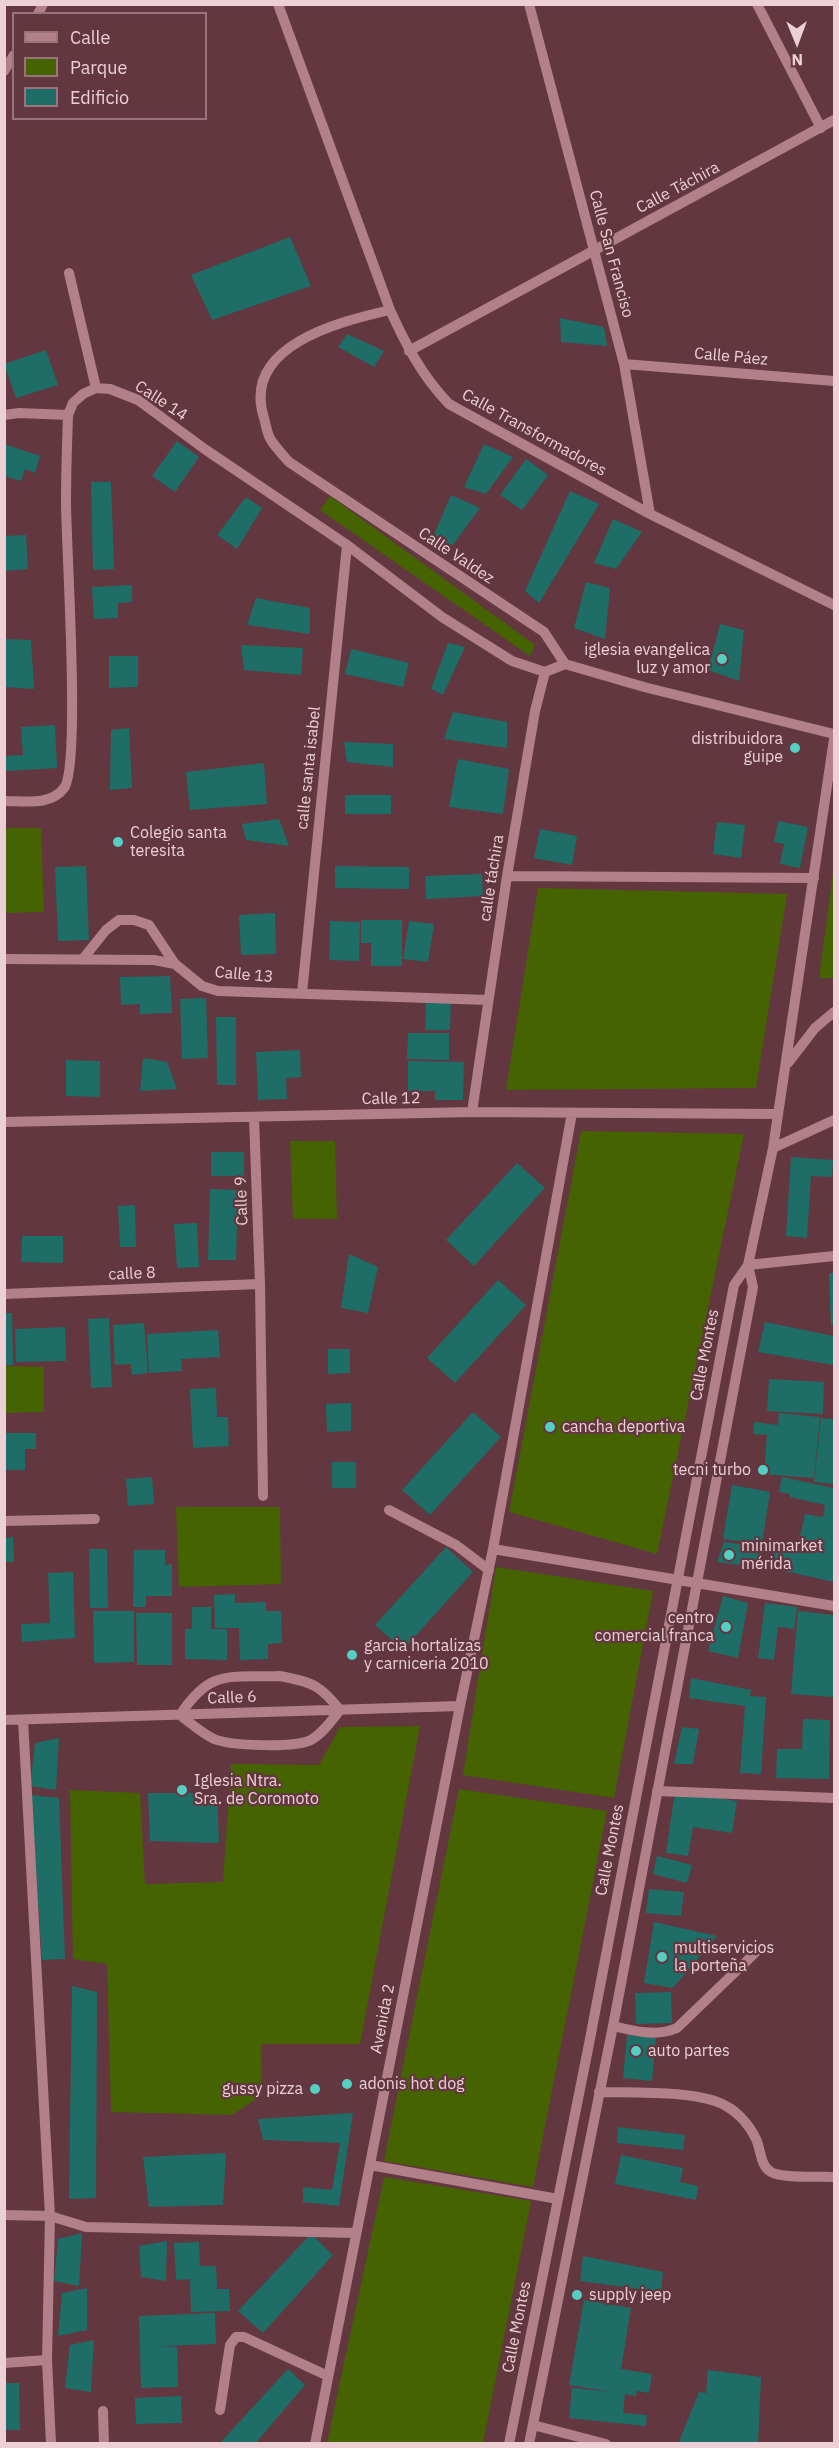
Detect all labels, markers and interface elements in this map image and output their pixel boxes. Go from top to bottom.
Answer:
legend [12,12,207,120]
north arrow [767,12,827,72]
text: Calle [70,26,110,49]
text: N [791,50,803,70]
text: Parque [70,56,127,79]
text: Edificio [70,86,129,109]
street label: Calle Táchira [633,158,723,218]
street label: Calle San Franciso [585,188,637,320]
street label: Calle Páez [693,344,769,370]
street label: Calle 14 [131,377,191,425]
street label: Calle Transformadores [458,385,610,481]
street label: Calle Valdez [414,524,498,588]
place label: iglesia evangelica luz y amor [584,640,710,678]
marker: iglesia evangelica luz y amor [715,652,729,666]
street label: calle santa isabel [293,705,325,831]
place label: distribuidora guipe [692,729,783,767]
marker: distribuidora guipe [788,741,802,755]
place label: Colegio santa teresita [130,823,227,861]
street label: calle táchira [476,833,508,923]
marker: Colegio santa teresita [111,835,125,849]
street label: Calle 13 [214,963,274,987]
street label: Calle 12 [361,1089,421,1109]
street label: Calle 9 [232,1176,252,1226]
street label: calle 8 [108,1264,156,1284]
street label: Calle Montes [687,1308,723,1402]
place label: cancha deportiva [562,1417,685,1437]
marker: cancha deportiva [543,1420,557,1434]
place label: tecni turbo [673,1460,751,1480]
marker: tecni turbo [756,1463,770,1477]
place label: minimarket mérida [741,1536,823,1574]
marker: minimarket mérida [722,1548,736,1562]
place label: centro comercial franca [595,1608,714,1646]
marker: centro comercial franca [719,1620,733,1634]
place label: garcia hortalizas y carniceria 2010 [364,1636,489,1674]
marker: garcia hortalizas y carniceria 2010 [345,1648,359,1662]
street label: Calle 6 [207,1688,257,1708]
place label: Iglesia Ntra. Sra. de Coromoto [194,1771,319,1809]
marker: Iglesia Ntra. Sra. de Coromoto [175,1783,189,1797]
street label: Calle Montes [592,1803,628,1897]
place label: multiservicios la porteña [674,1938,774,1976]
marker: multiservicios la porteña [655,1950,669,1964]
street label: Avenida 2 [367,1982,399,2056]
place label: auto partes [648,2041,730,2061]
marker: auto partes [629,2044,643,2058]
place label: adonis hot dog [359,2074,465,2094]
marker: adonis hot dog [340,2077,354,2091]
place label: gussy pizza [222,2079,303,2099]
marker: gussy pizza [308,2082,322,2096]
street label: Calle Montes [499,2280,535,2374]
place label: supply jeep [589,2285,671,2305]
marker: supply jeep [570,2288,584,2302]

